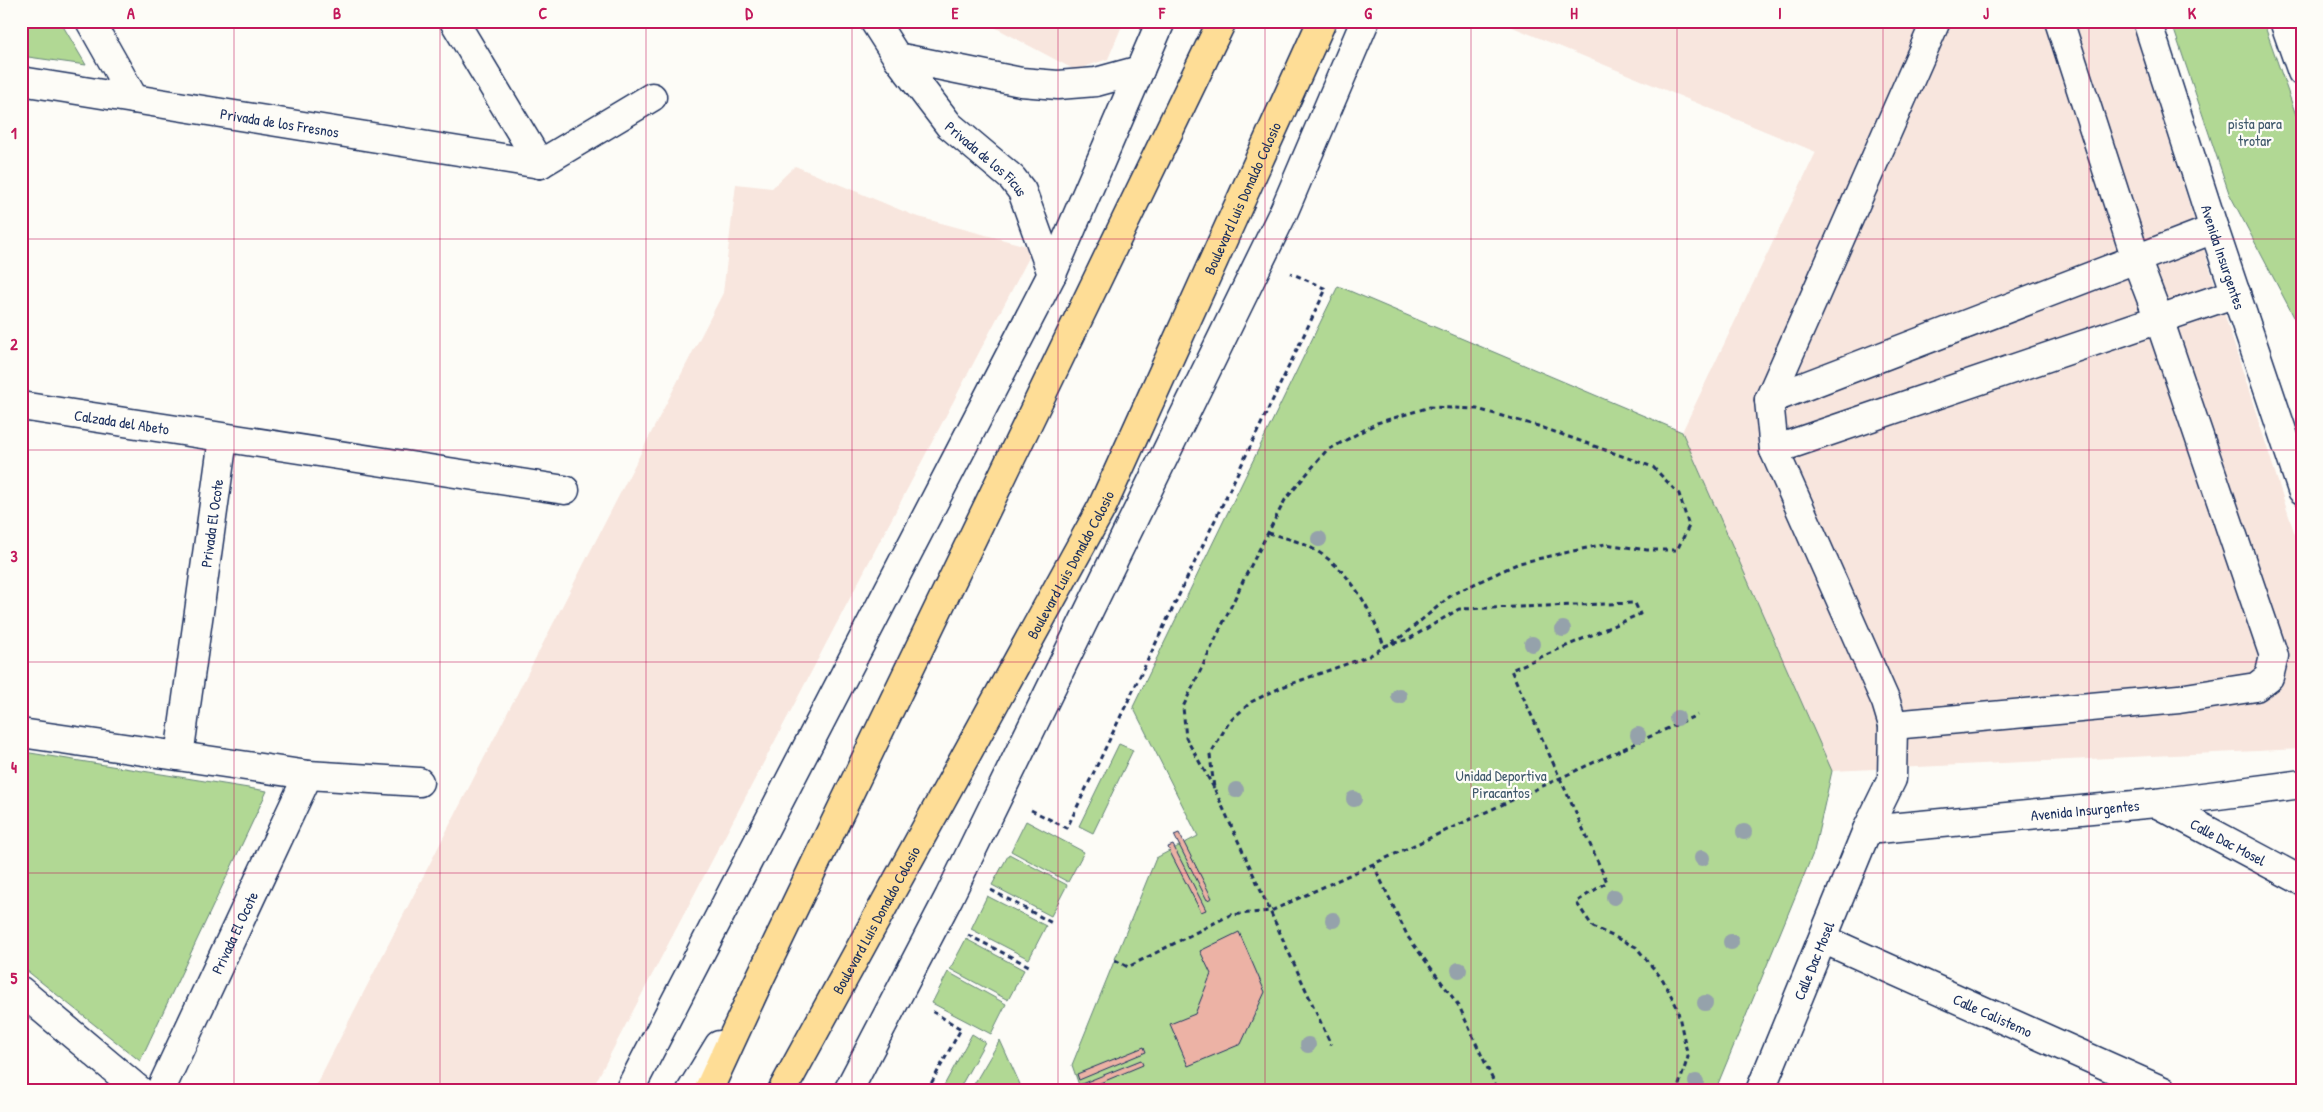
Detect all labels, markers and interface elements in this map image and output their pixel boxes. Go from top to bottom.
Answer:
text: A [127,2,135,24]
text: B [333,2,341,24]
text: C [539,2,548,24]
text: D [745,2,753,24]
text: E [951,2,959,24]
text: F [1158,2,1166,24]
text: G [1364,2,1372,24]
text: H [1570,2,1578,24]
text: I [1778,2,1782,24]
text: J [1983,2,1989,24]
text: K [2188,2,2197,24]
street label: Privada de los Fresnos [219,103,341,142]
park label: pista para trotar [2228,113,2282,151]
street label: Privada de los Ficus [941,116,1033,199]
street label: Boulevard Luis Donaldo Colosio [1198,118,1286,278]
text: 1 [11,122,17,144]
street label: Avenida Insurgentes [2196,202,2251,312]
text: 2 [10,333,18,355]
street label: Calzada del Abeto [73,404,171,439]
street label: Privada El Ocote [195,478,228,569]
street label: Boulevard Luis Donaldo Colosio [1021,487,1119,642]
text: 3 [10,545,18,567]
text: 4 [11,756,17,778]
park label: Unidad Deportiva Piracantos [1455,765,1547,803]
street label: Avenida Insurgentes [2030,794,2140,825]
street label: Calle Dac Mosel [2187,813,2270,870]
street label: Boulevard Luis Donaldo Colosio [827,842,925,998]
street label: Privada El Ocote [206,888,263,977]
street label: Calle Dac Mosel [1788,918,1839,1003]
text: 5 [11,967,18,989]
street label: Calle Calistemo [1950,988,2036,1042]

